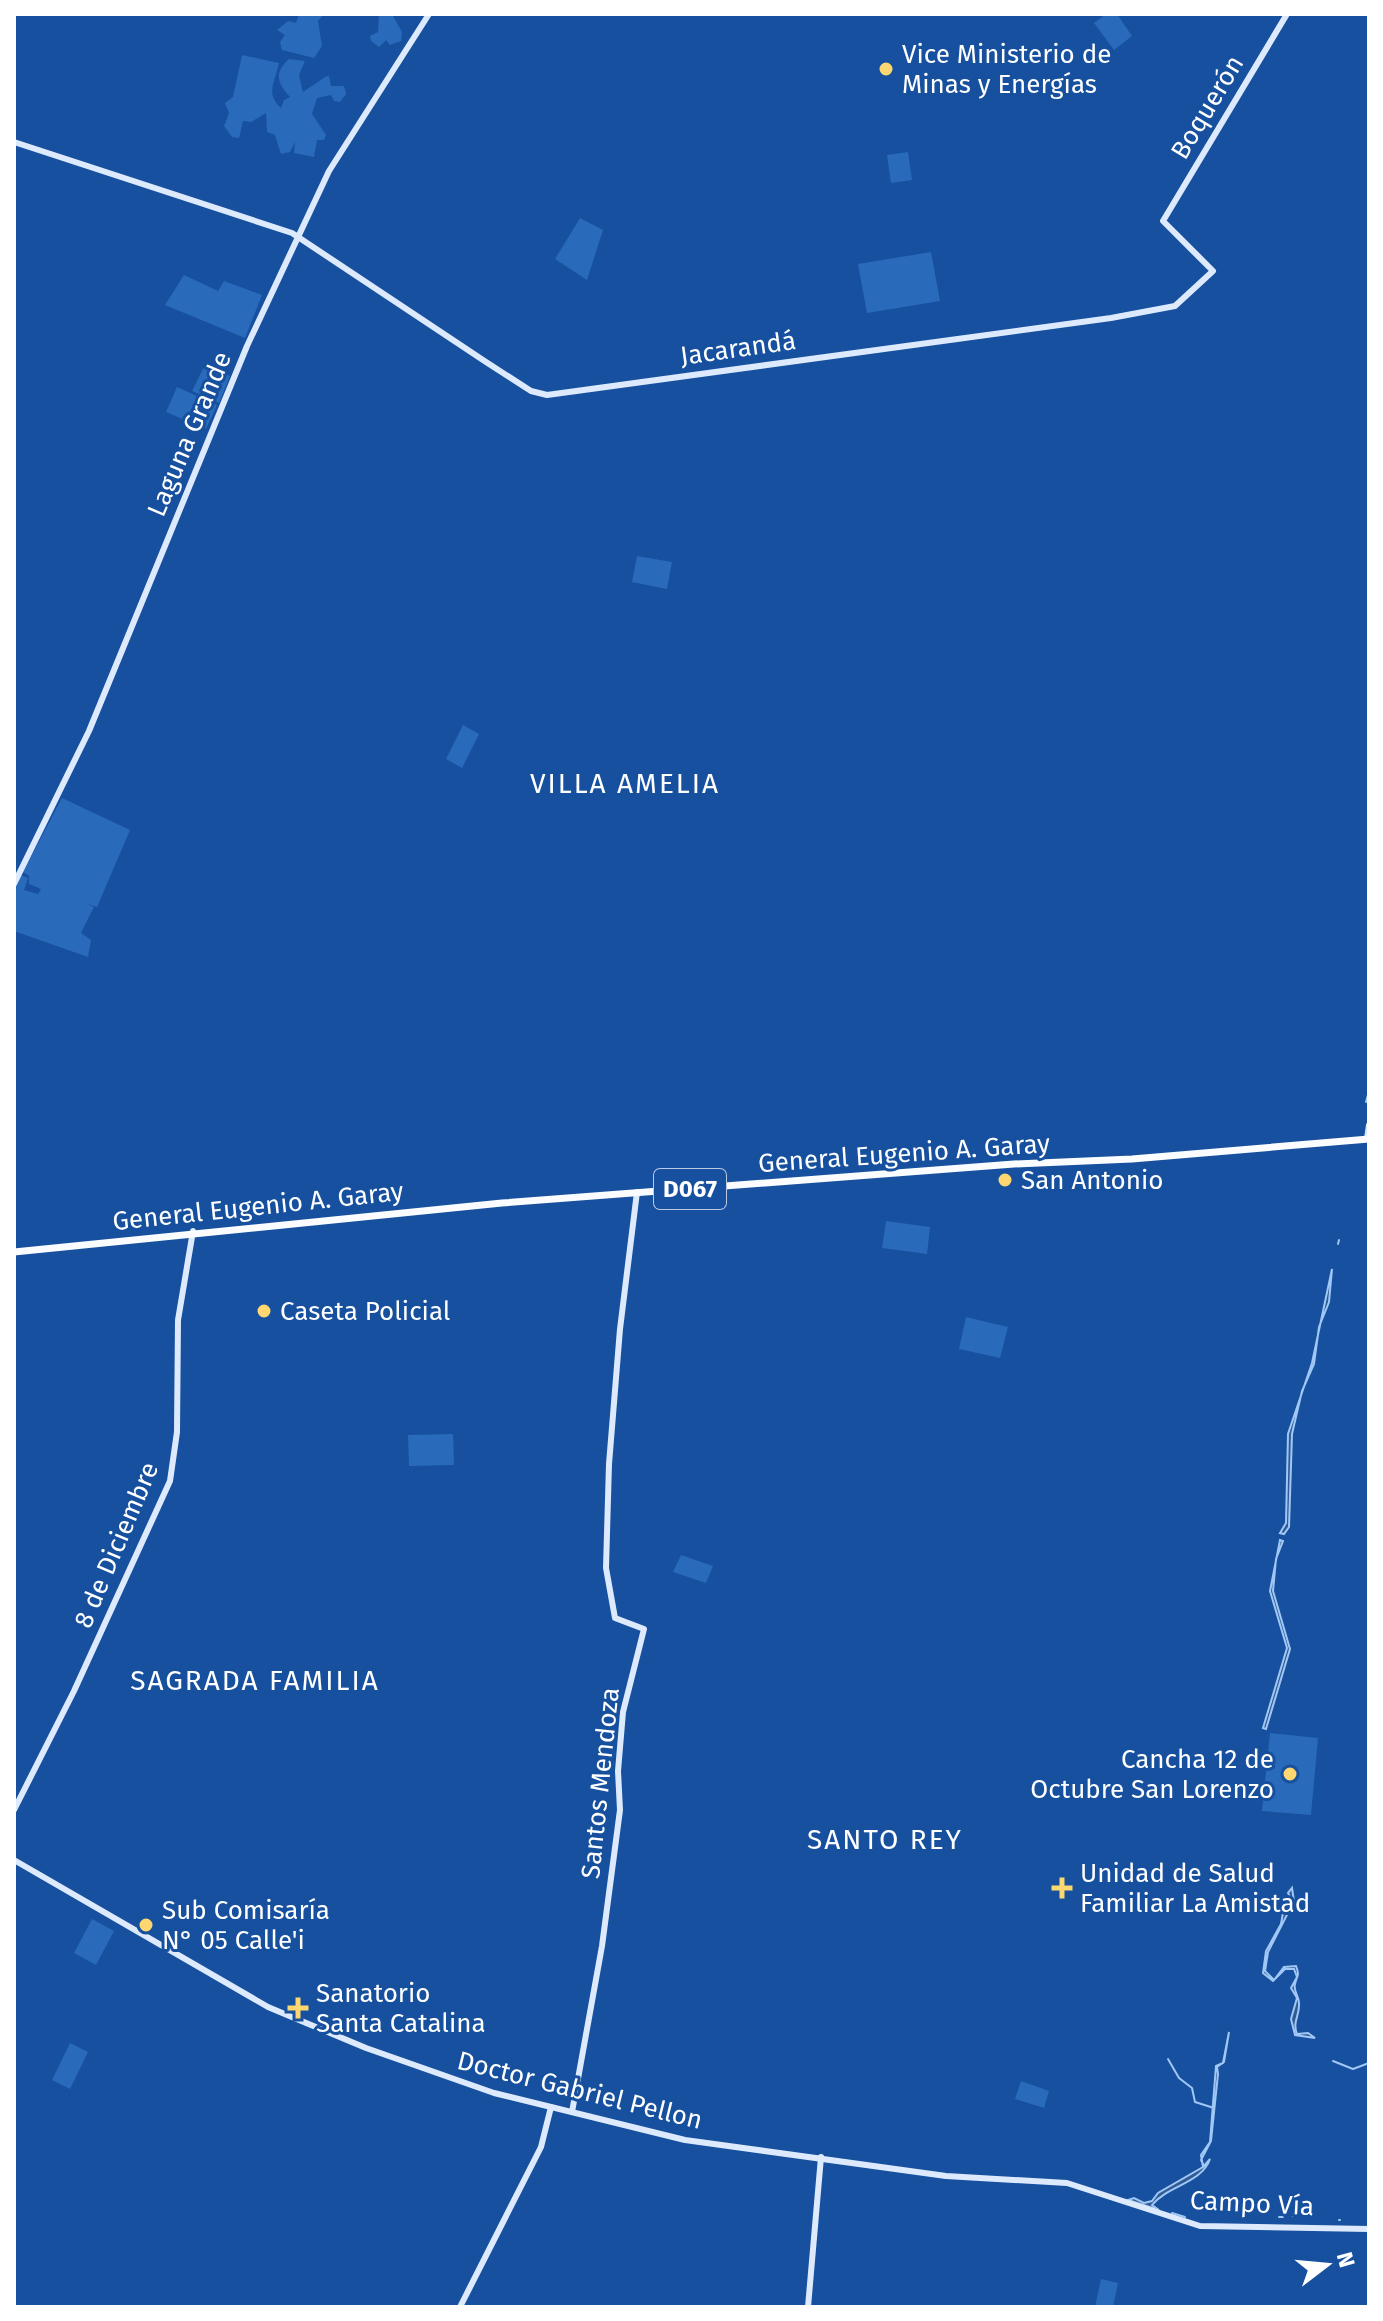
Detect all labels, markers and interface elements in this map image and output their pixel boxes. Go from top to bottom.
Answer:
place label: Vice Ministerio de Minas y Energías [902,39,1111,100]
street label: Boquerón [1164,50,1250,165]
marker: Vice Ministerio de Minas y Energías [877,60,895,78]
street label: Jacarandá [678,325,798,372]
street label: Laguna Grande [141,347,238,521]
district label: VILLA AMELIA [530,767,720,800]
street label: General Eugenio A. Garay [757,1128,1051,1179]
place label: San Antonio [1021,1165,1164,1196]
road number: D067 [654,1169,726,1209]
marker: San Antonio [996,1171,1014,1189]
street label: General Eugenio A. Garay [111,1176,405,1237]
place label: Caseta Policial [280,1296,451,1327]
marker: Caseta Policial [255,1302,273,1320]
street label: 8 de Diciembre [68,1458,165,1633]
district label: SAGRADA FAMILIA [130,1664,380,1697]
street label: Santos Mendoza [575,1686,626,1880]
place label: Cancha 12 de Octubre San Lorenzo [1030,1744,1274,1805]
marker: Cancha 12 de Octubre San Lorenzo [1281,1765,1299,1783]
district label: SANTO REY [807,1823,963,1856]
place label: Unidad de Salud Familiar La Amistad [1080,1858,1310,1919]
marker: Unidad de Salud Familiar La Amistad [1051,1877,1073,1899]
place label: Sub Comisaría N° 05 Calle'i [162,1895,330,1956]
marker: Sub Comisaría N° 05 Calle'i [137,1916,155,1934]
place label: Sanatorio Santa Catalina [316,1978,486,2039]
marker: Sanatorio Santa Catalina [287,1997,309,2019]
street label: Doctor Gabriel Pellon [454,2045,706,2136]
street label: Campo Vía [1189,2185,1315,2222]
north arrow [1287,2225,1367,2305]
text: N [1331,2249,1361,2270]

